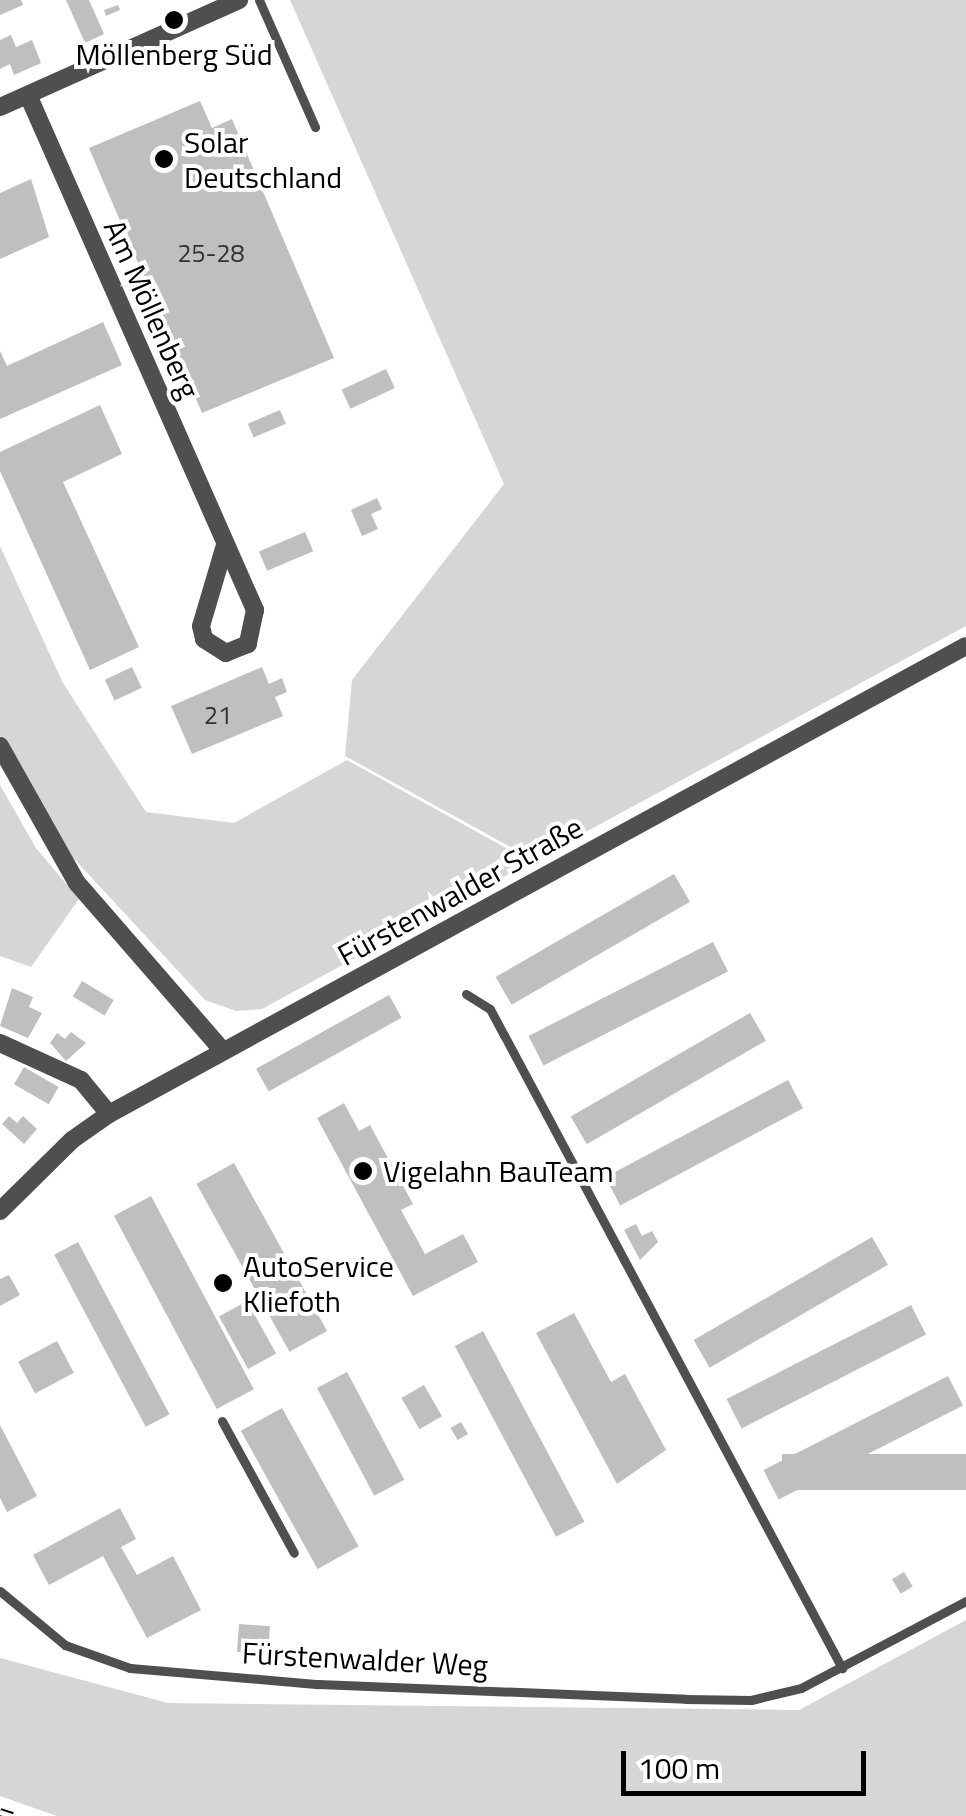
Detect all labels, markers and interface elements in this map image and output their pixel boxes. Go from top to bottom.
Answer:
marker: Möllenberg Süd [163,9,185,31]
place label: Möllenberg Süd [75,36,273,72]
place label: Solar Deutschland [184,124,342,194]
marker: Solar Deutschland [153,148,175,170]
street label: Am Möllenberg [96,214,208,404]
house number: 25-28 [178,238,244,268]
house number: 21 [204,700,232,730]
street label: Fürstenwalder Straße [331,809,589,973]
place label: Vigelahn BauTeam [383,1153,614,1189]
marker: Vigelahn BauTeam [352,1160,374,1182]
place label: AutoService Kliefoth [243,1248,394,1318]
marker: AutoService Kliefoth [212,1272,234,1294]
street label: Fürstenwalder Weg [241,1635,489,1683]
scale bar [626,1731,871,1793]
text: 100 m [638,1745,720,1791]

